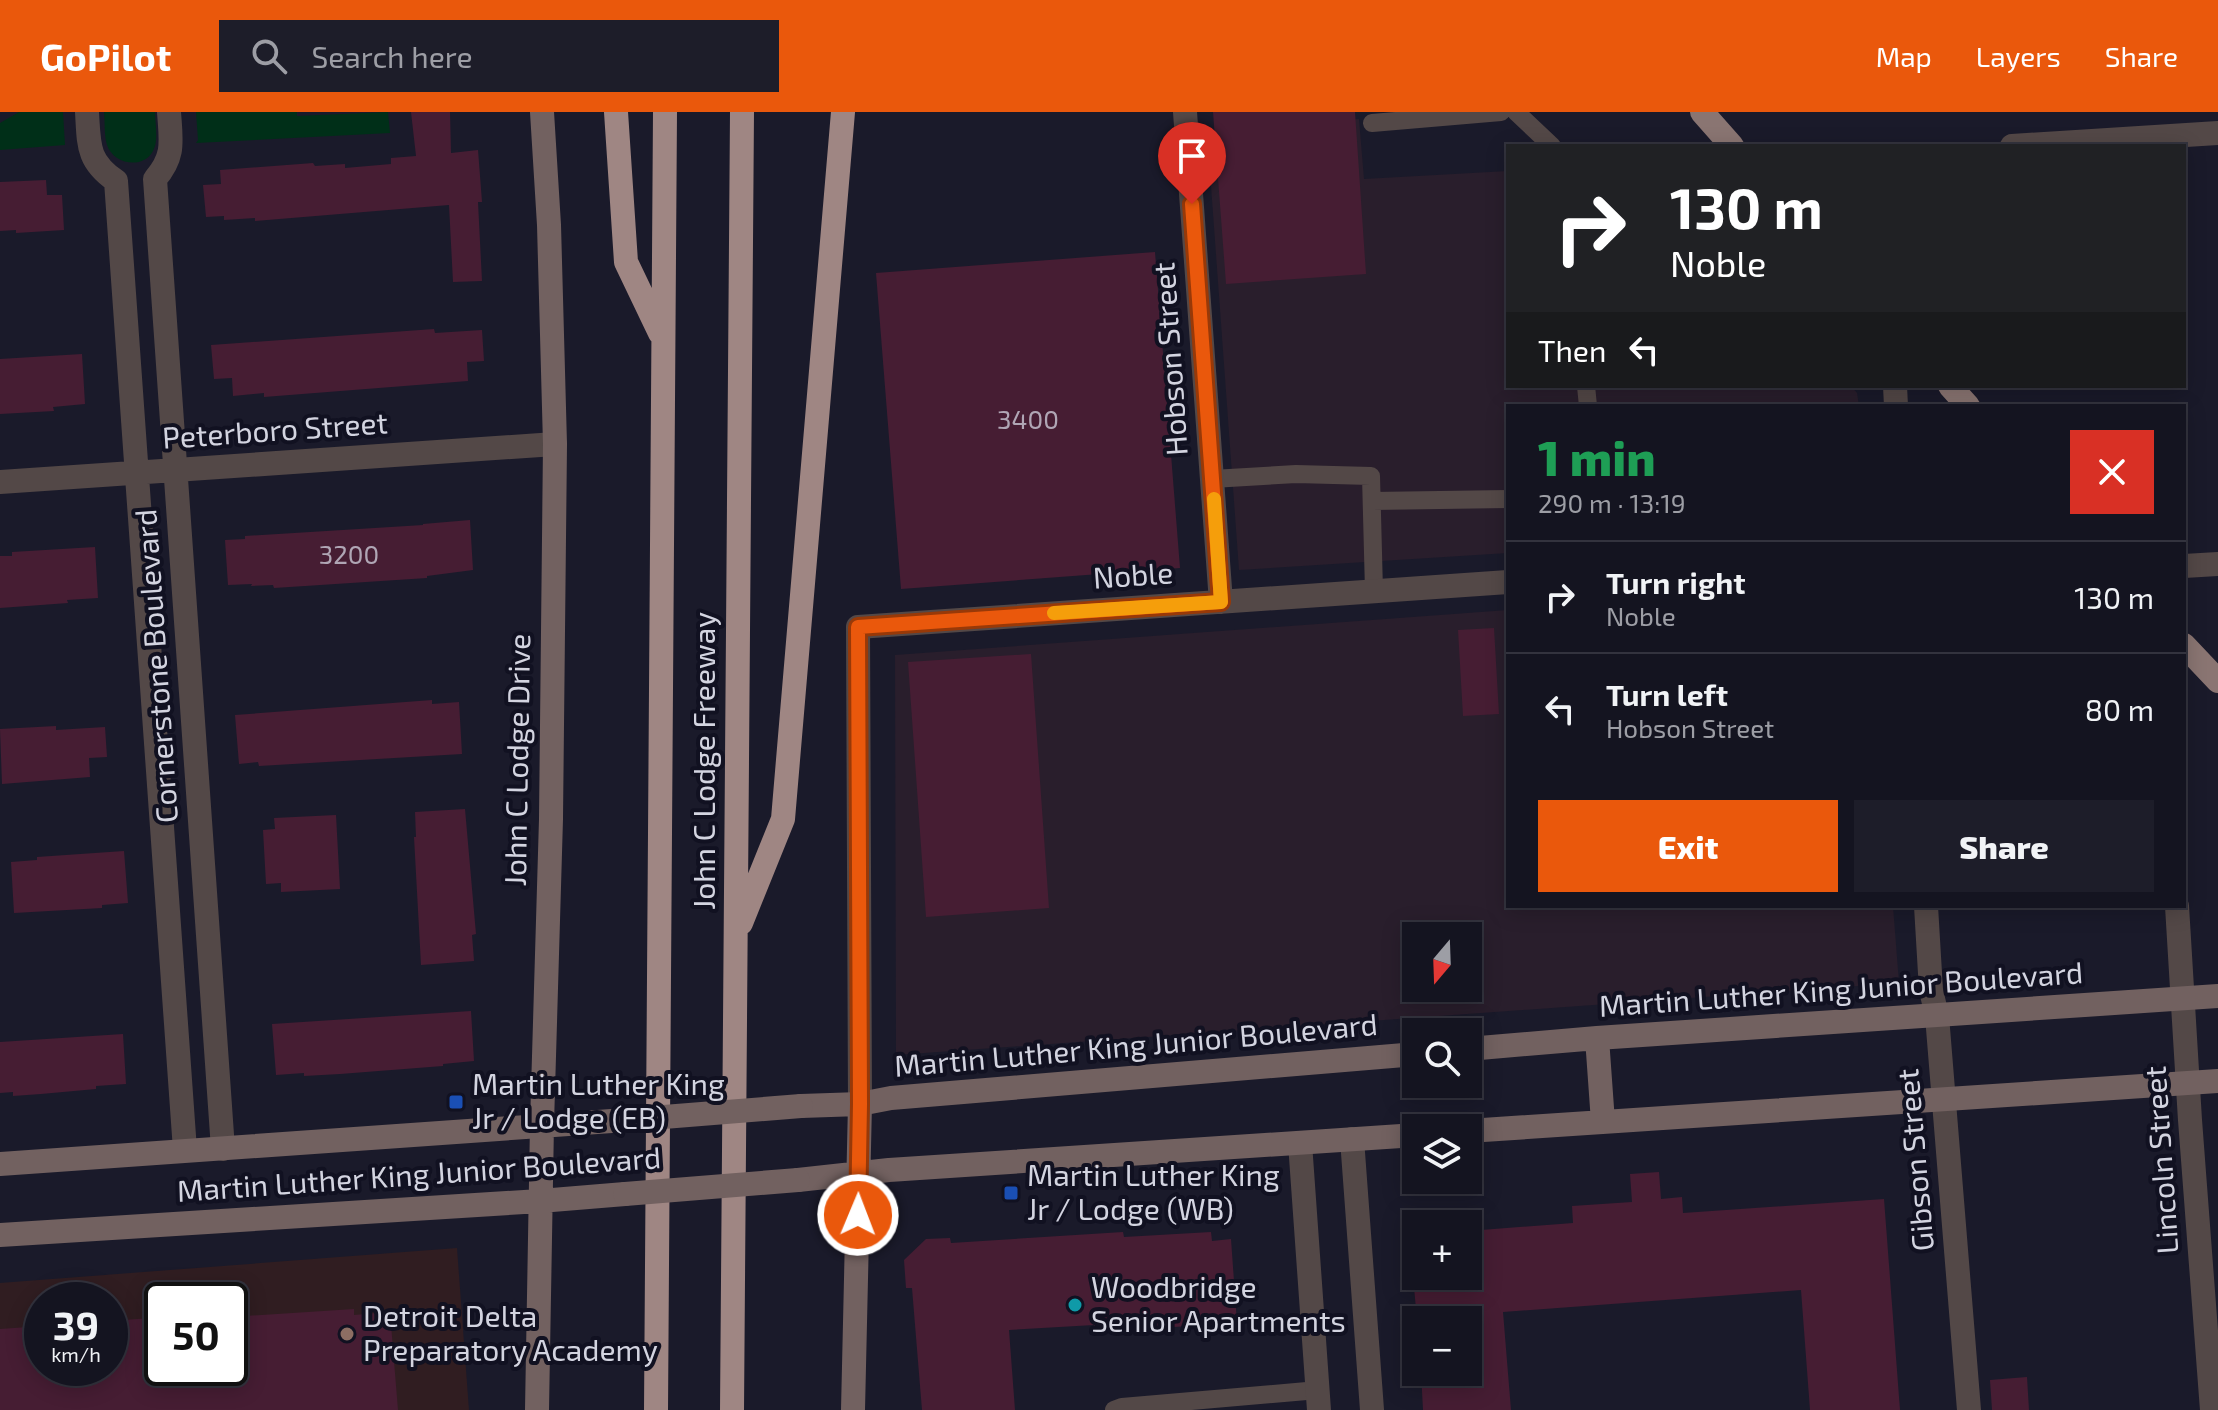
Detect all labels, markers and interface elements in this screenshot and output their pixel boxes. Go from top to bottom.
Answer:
search box [219,20,779,92]
text: GoPilot [40,33,171,79]
icon: search [247,34,291,78]
text: Search here [311,38,473,74]
text: Map [1876,39,1932,73]
text: Layers [1976,39,2061,73]
text: Share [2105,39,2178,73]
pin [1158,122,1226,204]
icon: arrive [1170,134,1214,178]
text: 130 m [1670,173,1823,240]
icon: right [1538,176,1642,280]
text: Noble [1670,241,1766,284]
street label: Hobson Street [1144,261,1194,457]
icon: left [1622,328,1666,372]
text: Then [1538,332,1606,368]
street label: Peterboro Street [161,403,389,455]
house number: 3400 [997,403,1059,434]
text: 1 min [1538,428,1656,486]
button: close [2070,430,2154,514]
text: 290 m · 13:19 [1538,487,1686,518]
street label: Cornerstone Boulevard [126,508,184,824]
house number: 3200 [319,538,379,569]
street label: Noble [1092,553,1174,595]
text: Turn right [1606,564,1746,600]
icon: right [1538,575,1582,619]
text: 130 m [2074,579,2154,615]
text: Noble [1606,600,1676,631]
street label: John C Lodge Freeway [685,612,721,910]
street label: John C Lodge Drive [496,633,536,887]
text: Turn left [1606,676,1728,712]
icon: left [1538,687,1582,731]
text: 80 m [2085,691,2154,727]
text: Hobson Street [1606,712,1774,743]
button: Exit [1538,800,1838,892]
button: Share [1854,800,2154,892]
north arrow [1402,922,1482,1002]
map controls [1402,922,1482,1386]
street label: Martin Luther King Junior Boulevard [1598,953,2084,1023]
street label: Martin Luther King Junior Boulevard [893,1005,1379,1083]
button: search [1402,1018,1482,1098]
place label: Martin Luther King Jr / Lodge (EB) [472,1065,725,1135]
street label: Lincoln Street [2135,1065,2185,1255]
street label: Gibson Street [1888,1067,1940,1253]
marker: Martin Luther King Jr / Lodge (EB) [447,1093,465,1111]
button: layers [1402,1114,1482,1194]
street label: Martin Luther King Junior Boulevard [176,1138,662,1208]
place label: Martin Luther King Jr / Lodge (WB) [1027,1156,1280,1226]
position arrow [816,1173,900,1257]
marker: Martin Luther King Jr / Lodge (WB) [1002,1184,1020,1202]
button: + [1402,1210,1482,1290]
place label: Woodbridge Senior Apartments [1091,1268,1346,1338]
speed limit sign: 50 [144,1282,248,1386]
marker: Woodbridge Senior Apartments [1066,1296,1084,1314]
place label: Detroit Delta Preparatory Academy [363,1297,658,1367]
text: 39 [53,1300,99,1348]
button: − [1402,1306,1482,1386]
marker: Detroit Delta Preparatory Academy [338,1325,356,1343]
text: km/h [51,1342,101,1366]

